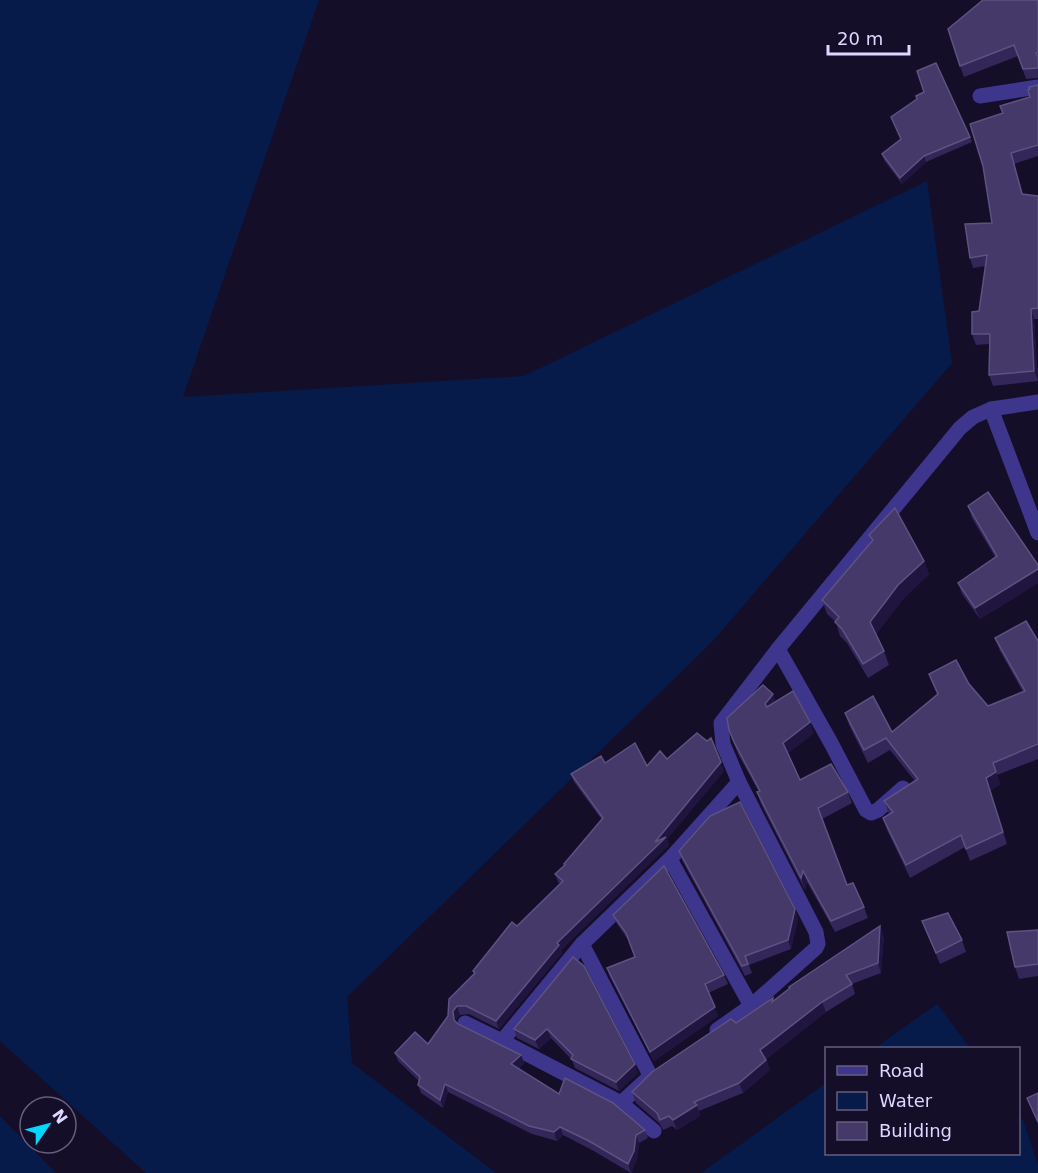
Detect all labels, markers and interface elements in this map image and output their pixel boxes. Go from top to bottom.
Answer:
scale bar [828,18,909,56]
text: 20 m [837,28,883,49]
legend [825,1047,1020,1155]
text: Road [879,1060,924,1081]
text: Water [879,1090,933,1111]
north arrow [18,1095,78,1155]
text: N [48,1106,71,1128]
text: Building [879,1120,952,1141]

